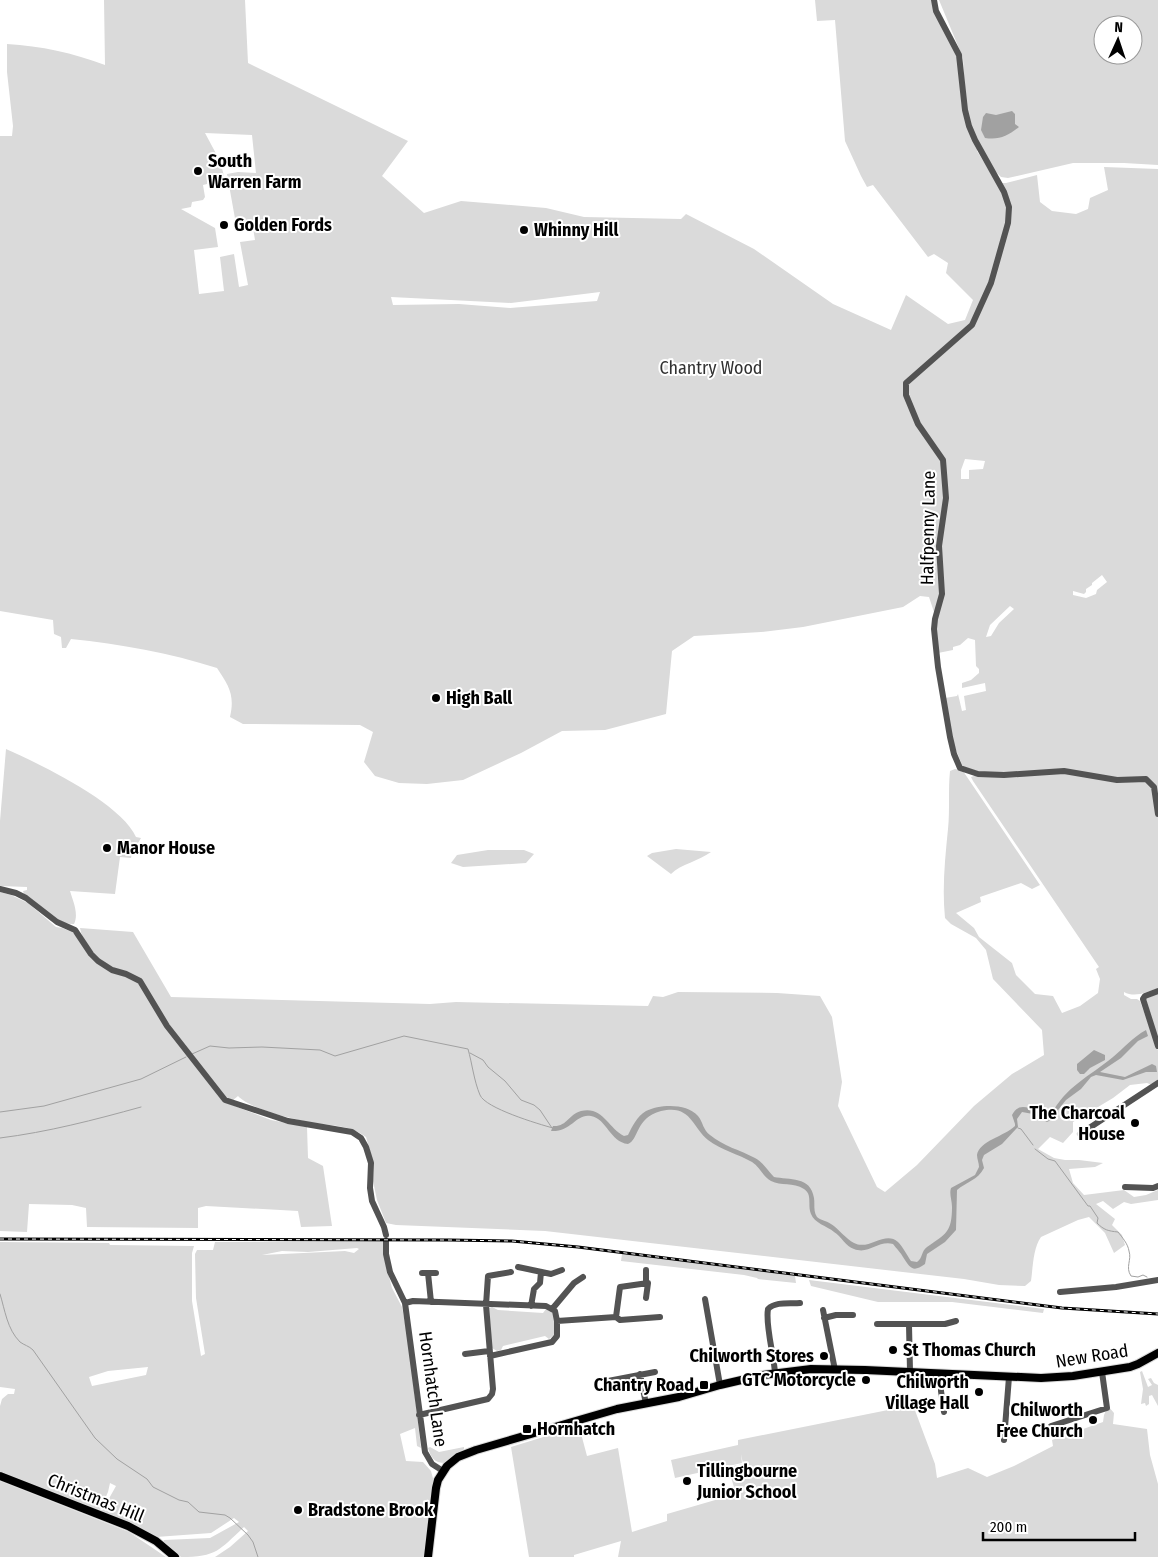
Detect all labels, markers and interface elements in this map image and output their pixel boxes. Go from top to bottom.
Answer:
north arrow [1093,15,1143,65]
text: N [1114,19,1123,36]
place label: South Warren Farm [208,150,301,193]
marker: South Warren Farm [192,165,204,177]
place label: Golden Fords [234,214,332,236]
marker: Golden Fords [218,219,230,231]
place label: Whinny Hill [534,219,618,241]
marker: Whinny Hill [518,224,530,236]
park label: Chantry Wood [659,357,763,379]
street label: Halfpenny Lane [916,471,940,585]
place label: High Ball [446,687,512,709]
marker: High Ball [430,692,442,704]
place label: Manor House [117,837,215,859]
marker: Manor House [101,842,113,854]
place label: The Charcoal House [1030,1102,1125,1145]
marker: The Charcoal House [1129,1117,1141,1129]
street label: Hornhatch Lane [414,1330,452,1448]
place label: St Thomas Church [903,1339,1036,1361]
street label: New Road [1054,1339,1130,1373]
marker: St Thomas Church [887,1344,899,1356]
place label: Chilworth Stores [690,1345,814,1367]
marker: Chilworth Stores [818,1350,830,1362]
place label: GTC Motorcycle [742,1369,856,1391]
place label: Chilworth Village Hall [885,1371,969,1414]
place label: Chantry Road [594,1374,694,1396]
marker: GTC Motorcycle [860,1374,872,1386]
marker: Chantry Road [698,1379,710,1391]
marker: Chilworth Village Hall [973,1386,985,1398]
place label: Chilworth Free Church [996,1399,1083,1442]
marker: Chilworth Free Church [1087,1414,1099,1426]
place label: Hornhatch [537,1418,615,1440]
marker: Hornhatch [521,1423,533,1435]
place label: Tillingbourne Junior School [696,1460,797,1503]
street label: Christmas Hill [44,1469,148,1527]
marker: Tillingbourne Junior School [681,1475,693,1487]
place label: Bradstone Brook [308,1499,434,1521]
marker: Bradstone Brook [292,1504,304,1516]
scale bar [983,1510,1136,1542]
text: 200 m [990,1518,1027,1536]

